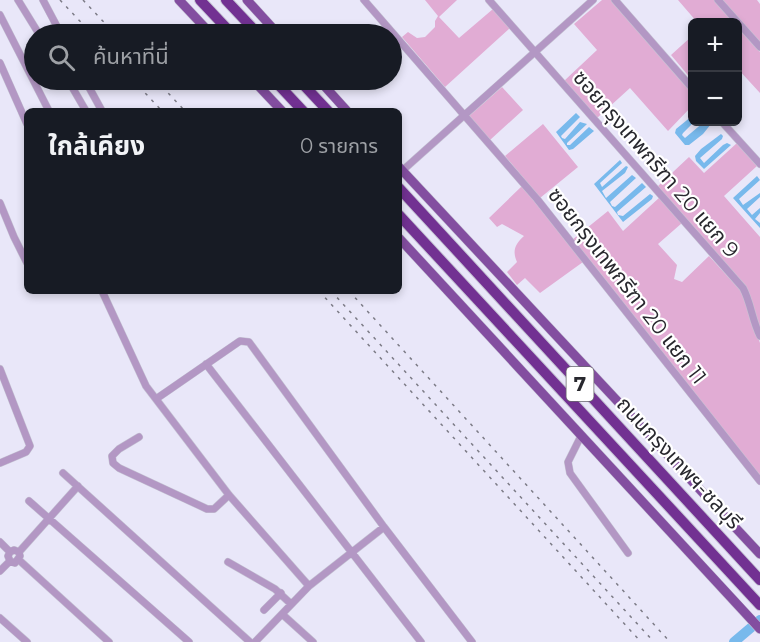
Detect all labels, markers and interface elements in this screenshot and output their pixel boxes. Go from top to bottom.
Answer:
map controls [688,18,742,126]
button: + [688,18,742,72]
search box [24,24,402,90]
icon: search [45,41,78,74]
text: ค้นหาที่นี่ [93,43,169,70]
street label: ซอยกรุงเทพกรีฑา 20 แยก 9 [567,65,745,263]
button: − [688,72,742,126]
text: ใกล้เคียง [48,130,145,162]
text: 0 รายการ [300,134,378,158]
street label: ซอยกรุงเทพกรีฑา 20 แยก 11 [542,183,712,389]
road number: 7 [566,367,594,401]
street label: ถนนกรุงเทพฯ-ชลบุรี [611,391,747,535]

